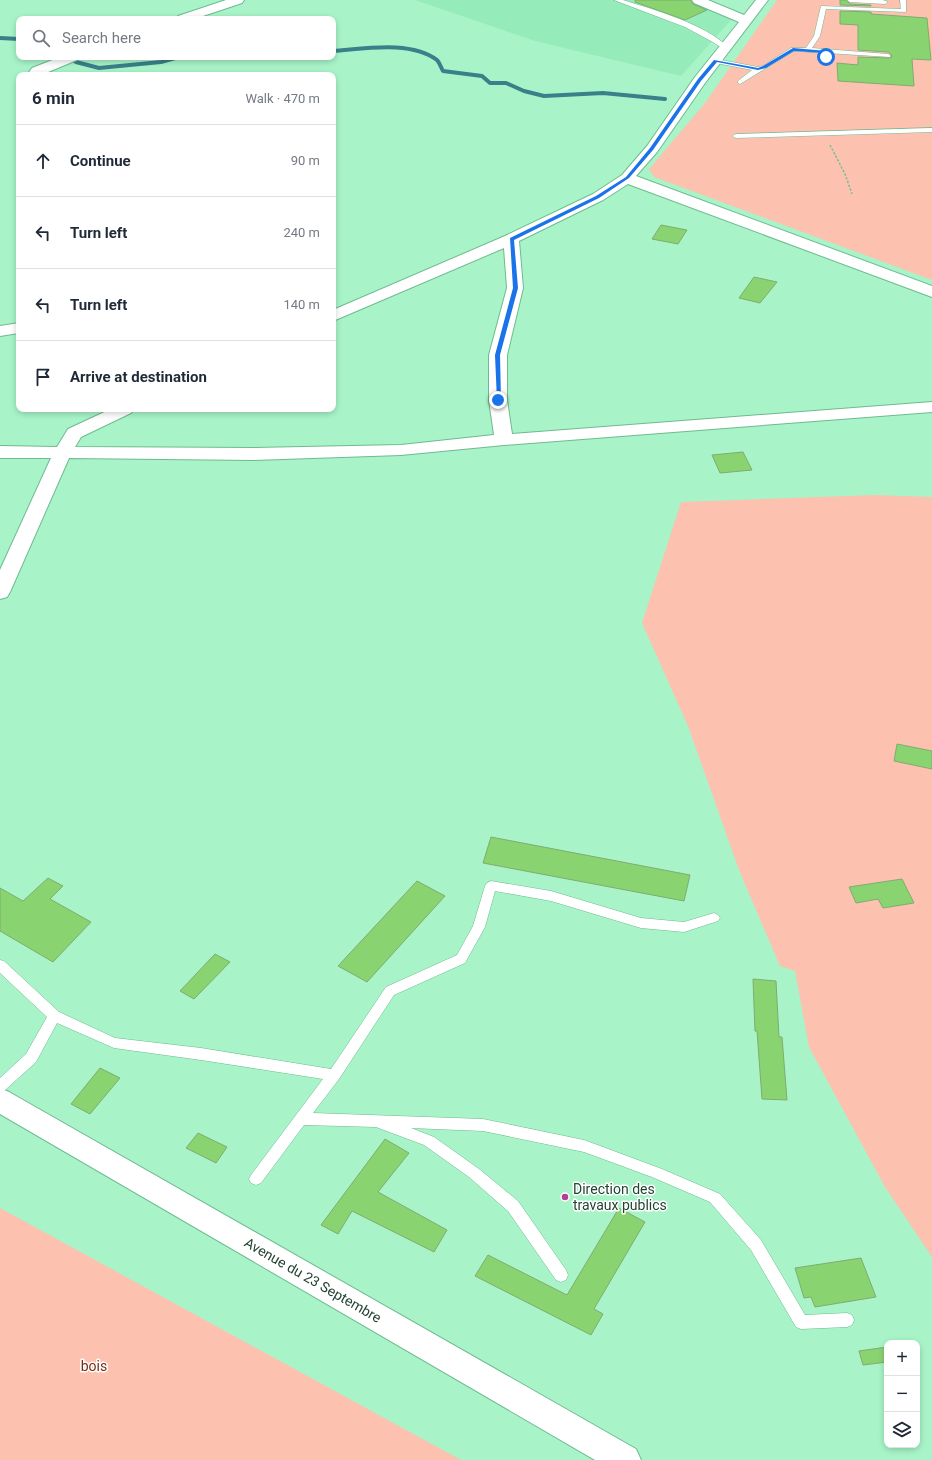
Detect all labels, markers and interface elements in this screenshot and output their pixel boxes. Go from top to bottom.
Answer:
search box [16,16,336,60]
icon: search [30,27,52,49]
text: Search here [62,29,141,47]
route start [817,48,835,66]
text: 6 min [32,88,75,108]
text: Walk · 470 m [245,91,320,106]
icon: ahead [32,150,54,172]
text: Continue [70,152,131,170]
text: 90 m [291,153,320,168]
icon: left [32,222,54,244]
text: Turn left [70,224,127,242]
text: 240 m [283,225,320,240]
icon: left [32,294,54,316]
text: Turn left [70,296,127,314]
text: 140 m [283,297,320,312]
icon: arrive [32,366,54,388]
text: Arrive at destination [70,368,207,386]
route end [489,391,507,409]
place label: Direction des travaux publics [573,1181,667,1213]
marker: Direction des travaux publics [560,1192,570,1202]
street label: Avenue du 23 Septembre [242,1234,384,1326]
map controls [884,1340,920,1448]
button: + [884,1340,920,1376]
park label: bois [81,1358,107,1374]
button: − [884,1376,920,1412]
button: layers [884,1412,920,1448]

